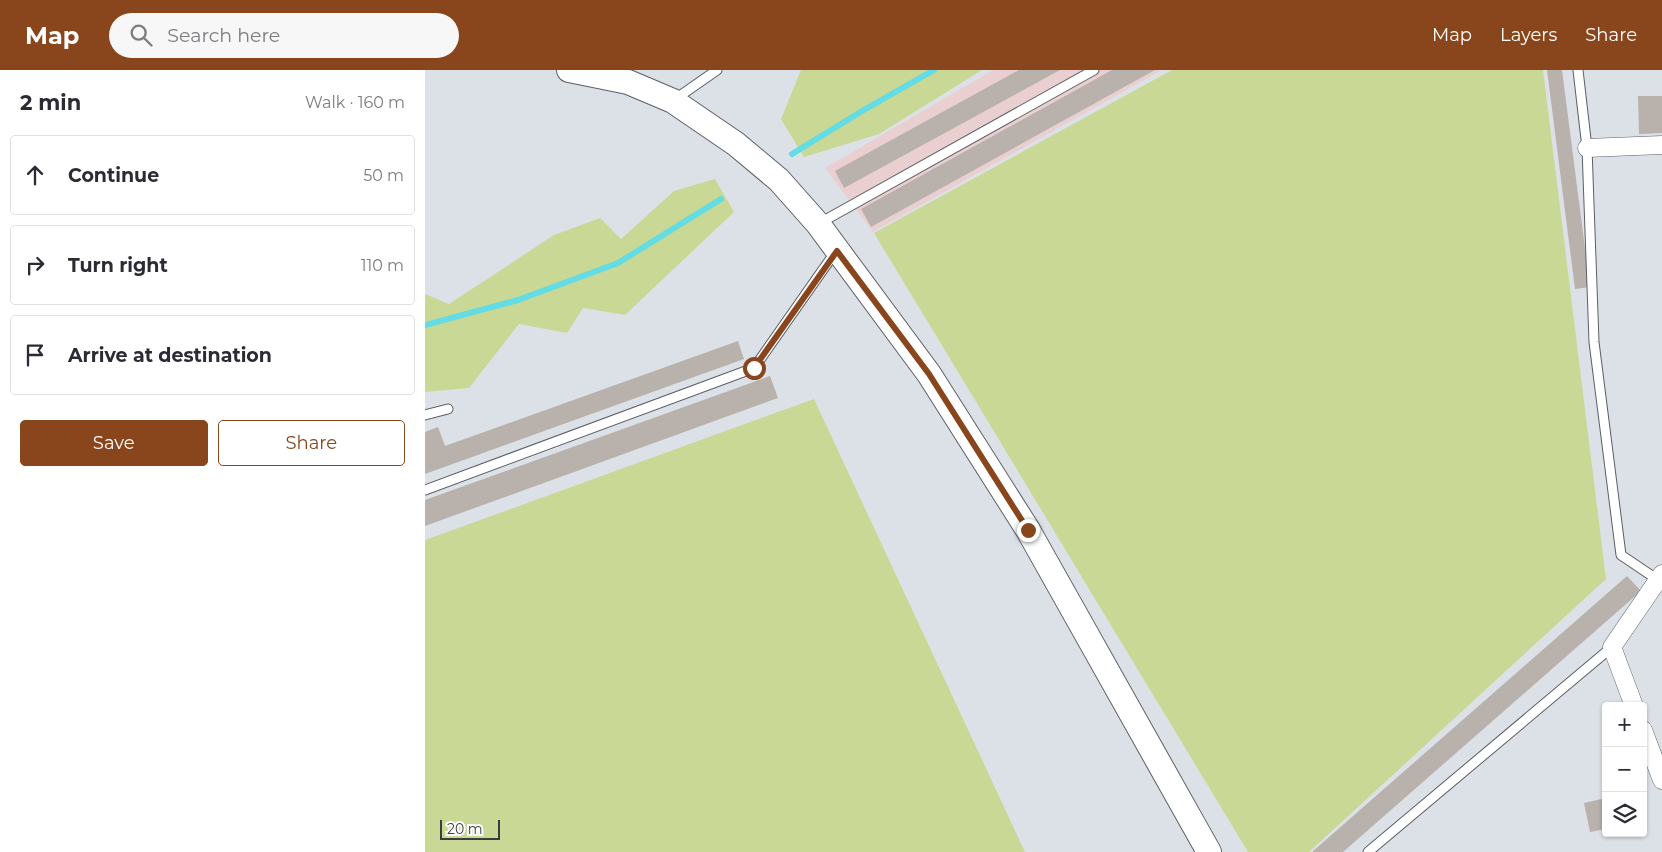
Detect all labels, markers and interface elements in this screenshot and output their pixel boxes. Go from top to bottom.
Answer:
search box [109,13,459,58]
text: Map [25,21,79,50]
icon: search [127,21,155,49]
text: Search here [167,24,280,47]
text: Map [1432,24,1472,46]
text: Layers [1500,24,1557,46]
text: Share [1585,24,1637,46]
text: 2 min [20,90,81,115]
text: Walk · 160 m [305,93,405,112]
icon: ahead [21,161,49,189]
text: Continue [68,164,159,187]
text: 50 m [363,166,404,185]
icon: right [21,251,49,279]
text: Turn right [68,254,168,277]
text: 110 m [361,256,404,275]
icon: arrive [21,341,49,369]
text: Arrive at destination [68,344,272,367]
route start [743,357,766,380]
button: Save [20,420,208,466]
button: Share [218,420,405,466]
route end [1017,519,1040,542]
map controls [1602,702,1647,837]
button: + [1602,702,1647,747]
button: − [1602,747,1647,792]
button: layers [1602,792,1647,837]
scale bar [440,817,500,840]
text: 20 m [447,820,483,838]

